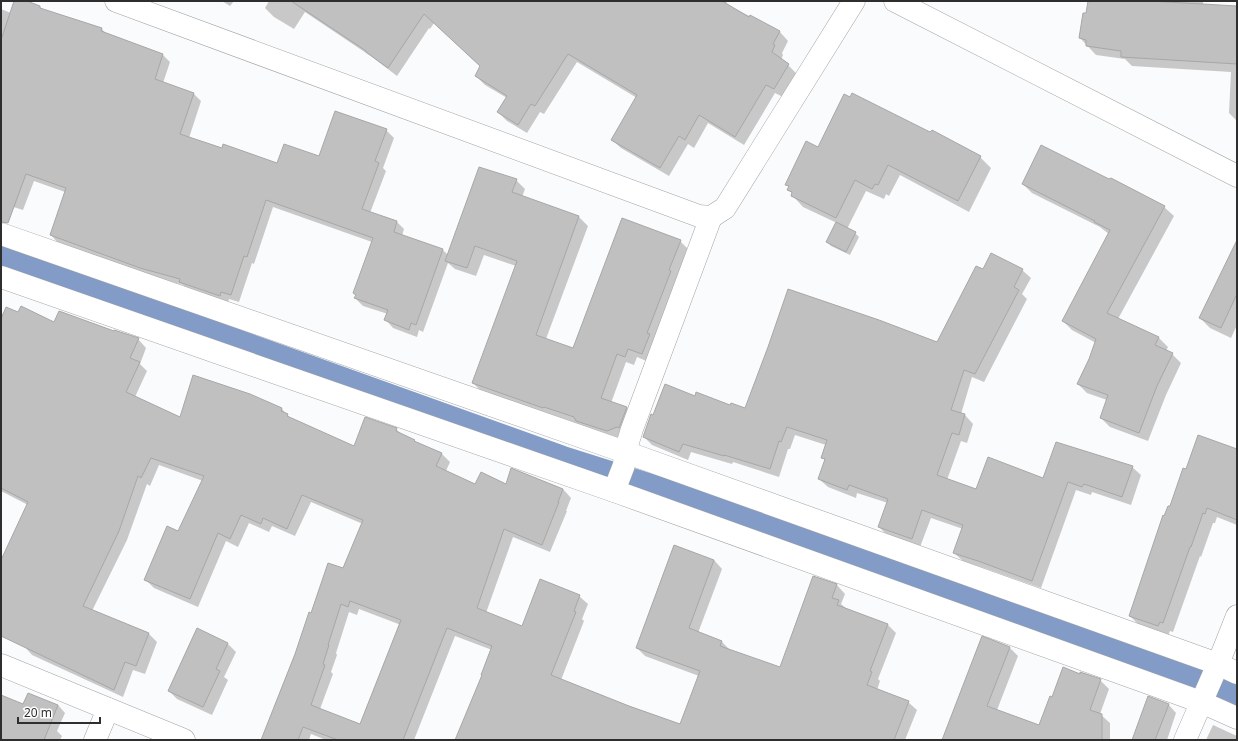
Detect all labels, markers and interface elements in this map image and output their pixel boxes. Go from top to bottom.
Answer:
scale bar [18,699,100,725]
text: 20 m [24,704,52,721]

